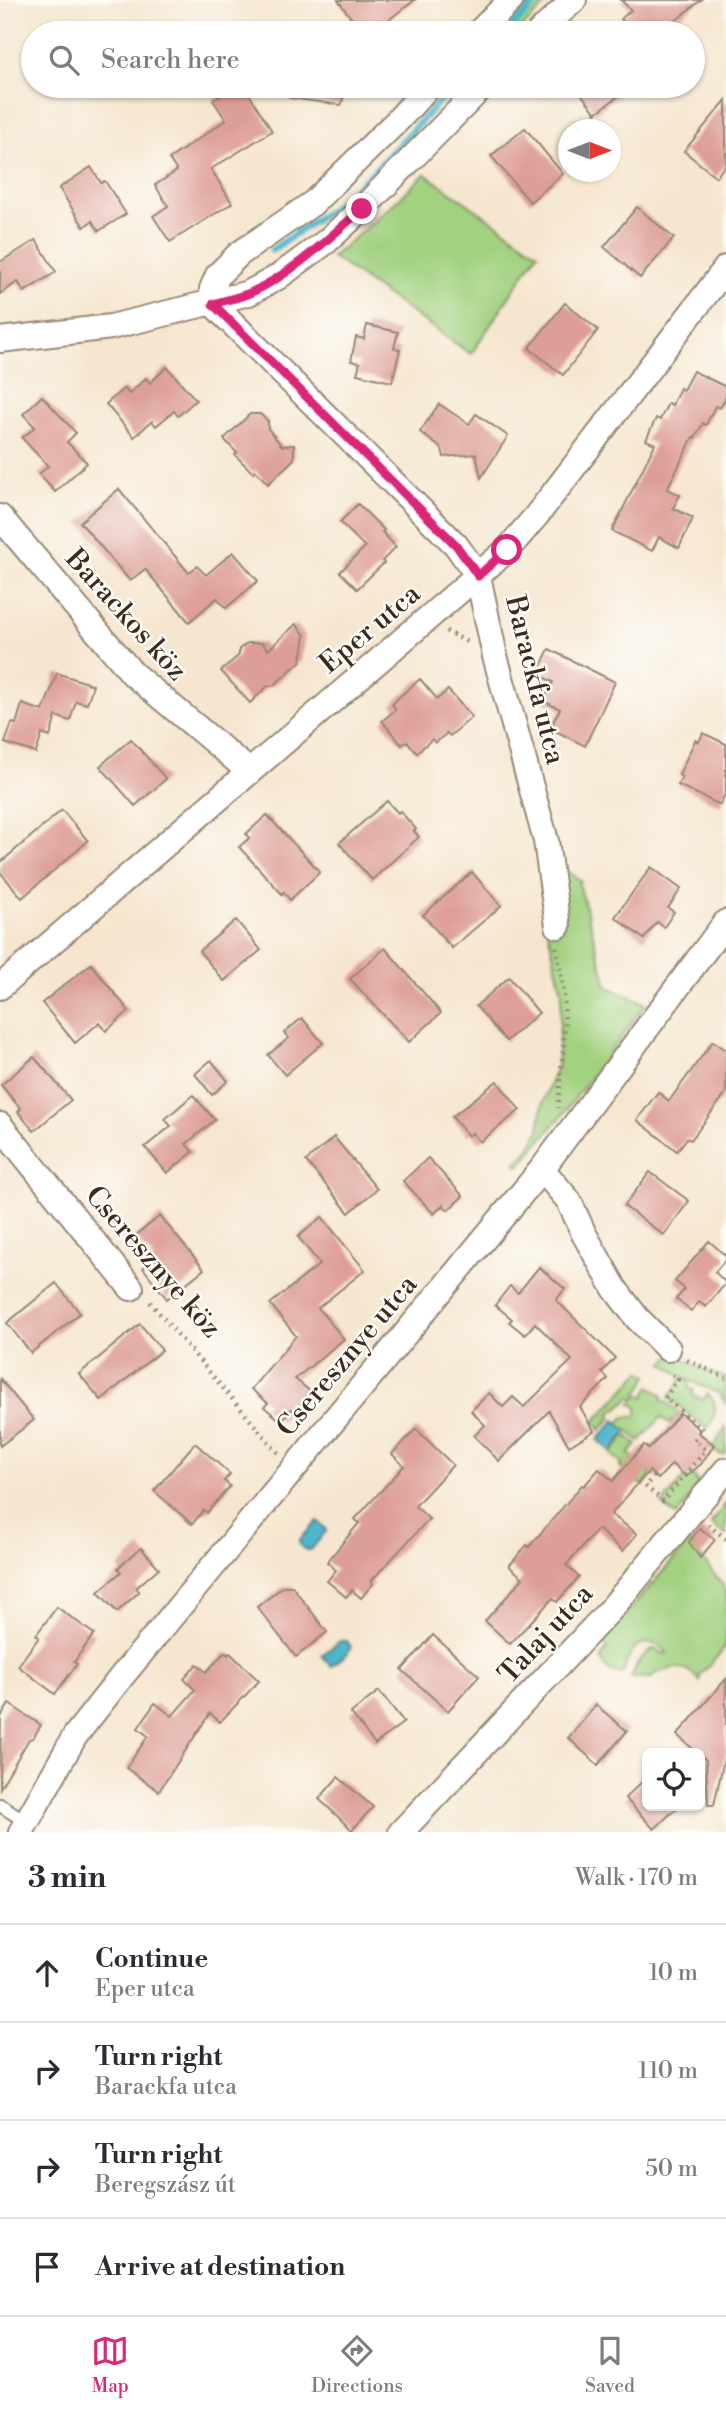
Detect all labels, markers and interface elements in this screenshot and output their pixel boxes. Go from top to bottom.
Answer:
search box [21,21,705,98]
icon: search [45,41,83,79]
text: Search here [101,44,240,76]
north arrow [558,119,621,182]
route end [346,193,377,224]
route start [491,534,522,565]
street label: Barackos köz [57,541,194,688]
street label: Eper utca [312,576,428,681]
street label: Barackfa utca [497,591,573,769]
street label: Cseresznye köz [77,1179,229,1345]
street label: Cseresznye utca [269,1267,425,1444]
street label: Talaj utca [491,1576,601,1691]
map controls [642,1748,705,1811]
button: locate [642,1748,705,1811]
text: 3 min [28,1859,106,1897]
text: Walk · 170 m [575,1864,698,1892]
text: Continue [95,1943,208,1975]
icon: ahead [28,1954,66,1992]
text: 10 m [649,1959,698,1987]
text: Eper utca [95,1975,195,2003]
text: Turn right [95,2041,223,2073]
icon: right [28,2052,66,2090]
text: 110 m [638,2057,698,2085]
text: Barackfa utca [95,2073,237,2101]
text: Turn right [95,2139,223,2171]
icon: right [28,2150,66,2188]
text: 50 m [645,2155,698,2183]
text: Beregszász út [95,2171,236,2199]
icon: arrive [28,2248,66,2286]
text: Arrive at destination [95,2251,345,2283]
tab: Map [91,2332,129,2398]
tab: Directions [311,2332,403,2398]
tab: Saved [585,2332,635,2398]

